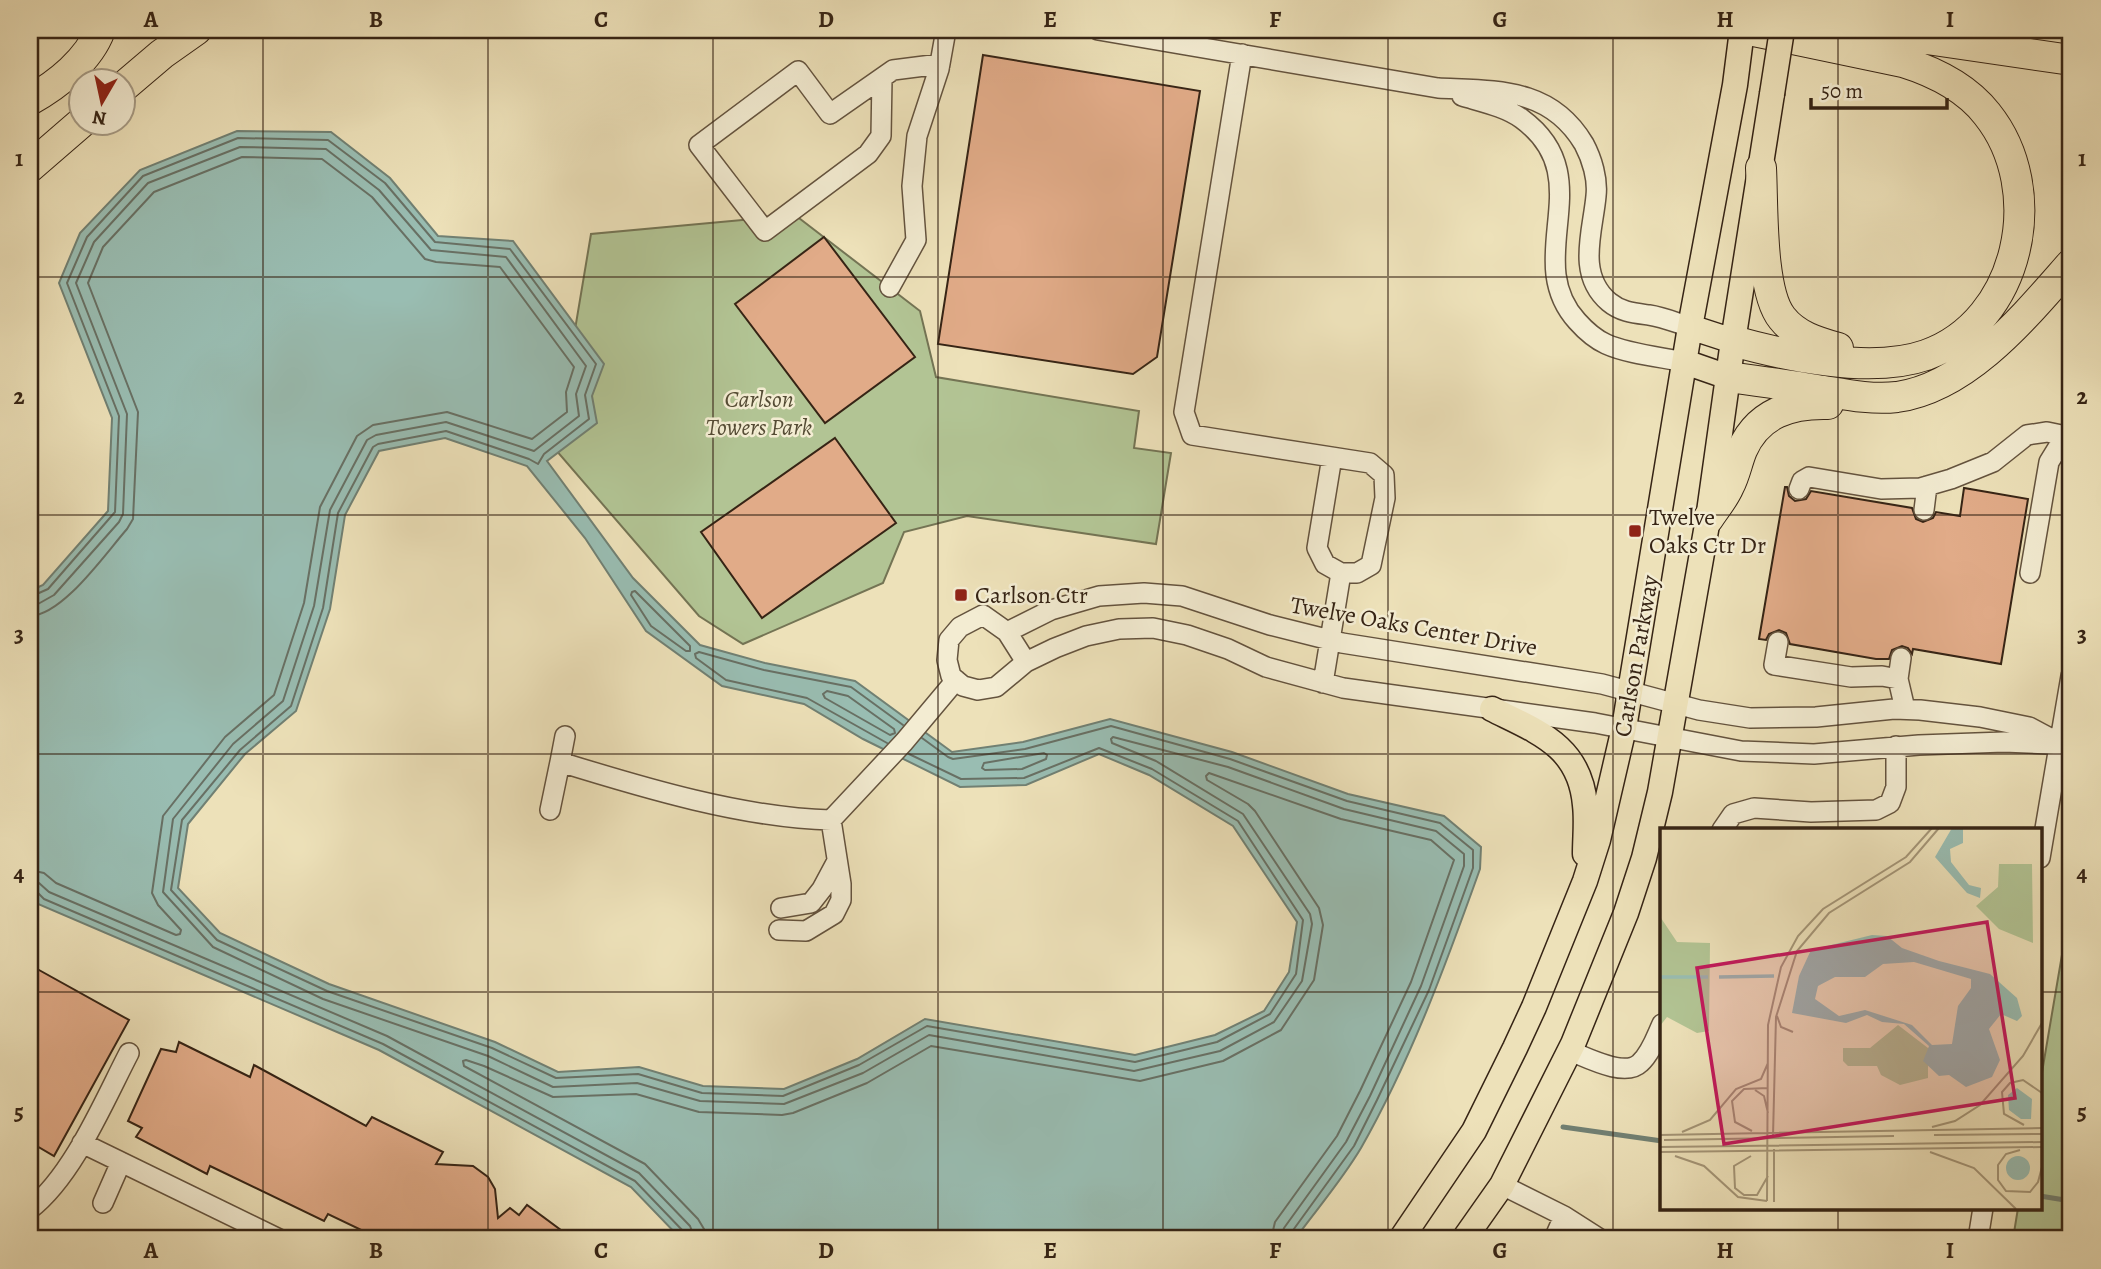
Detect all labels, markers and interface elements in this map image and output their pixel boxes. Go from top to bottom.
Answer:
text: A [143,4,159,35]
text: B [369,4,383,35]
text: C [594,4,608,35]
text: D [818,4,834,35]
text: E [1043,4,1057,35]
text: F [1269,4,1282,35]
text: G [1492,4,1508,35]
text: H [1716,4,1734,35]
text: I [1946,4,1954,35]
north arrow [66,66,136,136]
scale bar [1811,66,1947,110]
text: 50 m [1821,77,1863,105]
text: N [90,104,108,132]
text: 1 [15,143,23,174]
text: 1 [2078,143,2086,174]
text: 2 [13,381,25,412]
text: 2 [2076,381,2088,412]
park label: Carlson Towers Park [706,383,812,443]
place label: Twelve Oaks Ctr Dr [1649,501,1766,561]
marker: Twelve Oaks Ctr Dr [1627,523,1643,539]
street label: Carlson Parkway [1606,572,1666,739]
place label: Carlson Ctr [975,579,1088,611]
marker: Carlson Ctr [953,587,969,603]
street label: Twelve Oaks Center Drive [1288,589,1540,663]
text: 3 [14,619,24,650]
text: 3 [2077,619,2087,650]
inset map [1660,828,2042,1210]
text: 4 [14,858,25,889]
text: 4 [2077,858,2088,889]
text: 5 [14,1096,24,1127]
text: 5 [2077,1096,2087,1127]
text: A [143,1235,159,1266]
text: B [369,1235,383,1266]
text: C [594,1235,608,1266]
text: D [818,1235,834,1266]
text: E [1043,1235,1057,1266]
text: F [1269,1235,1282,1266]
text: G [1492,1235,1508,1266]
text: H [1716,1235,1734,1266]
text: I [1946,1235,1954,1266]

